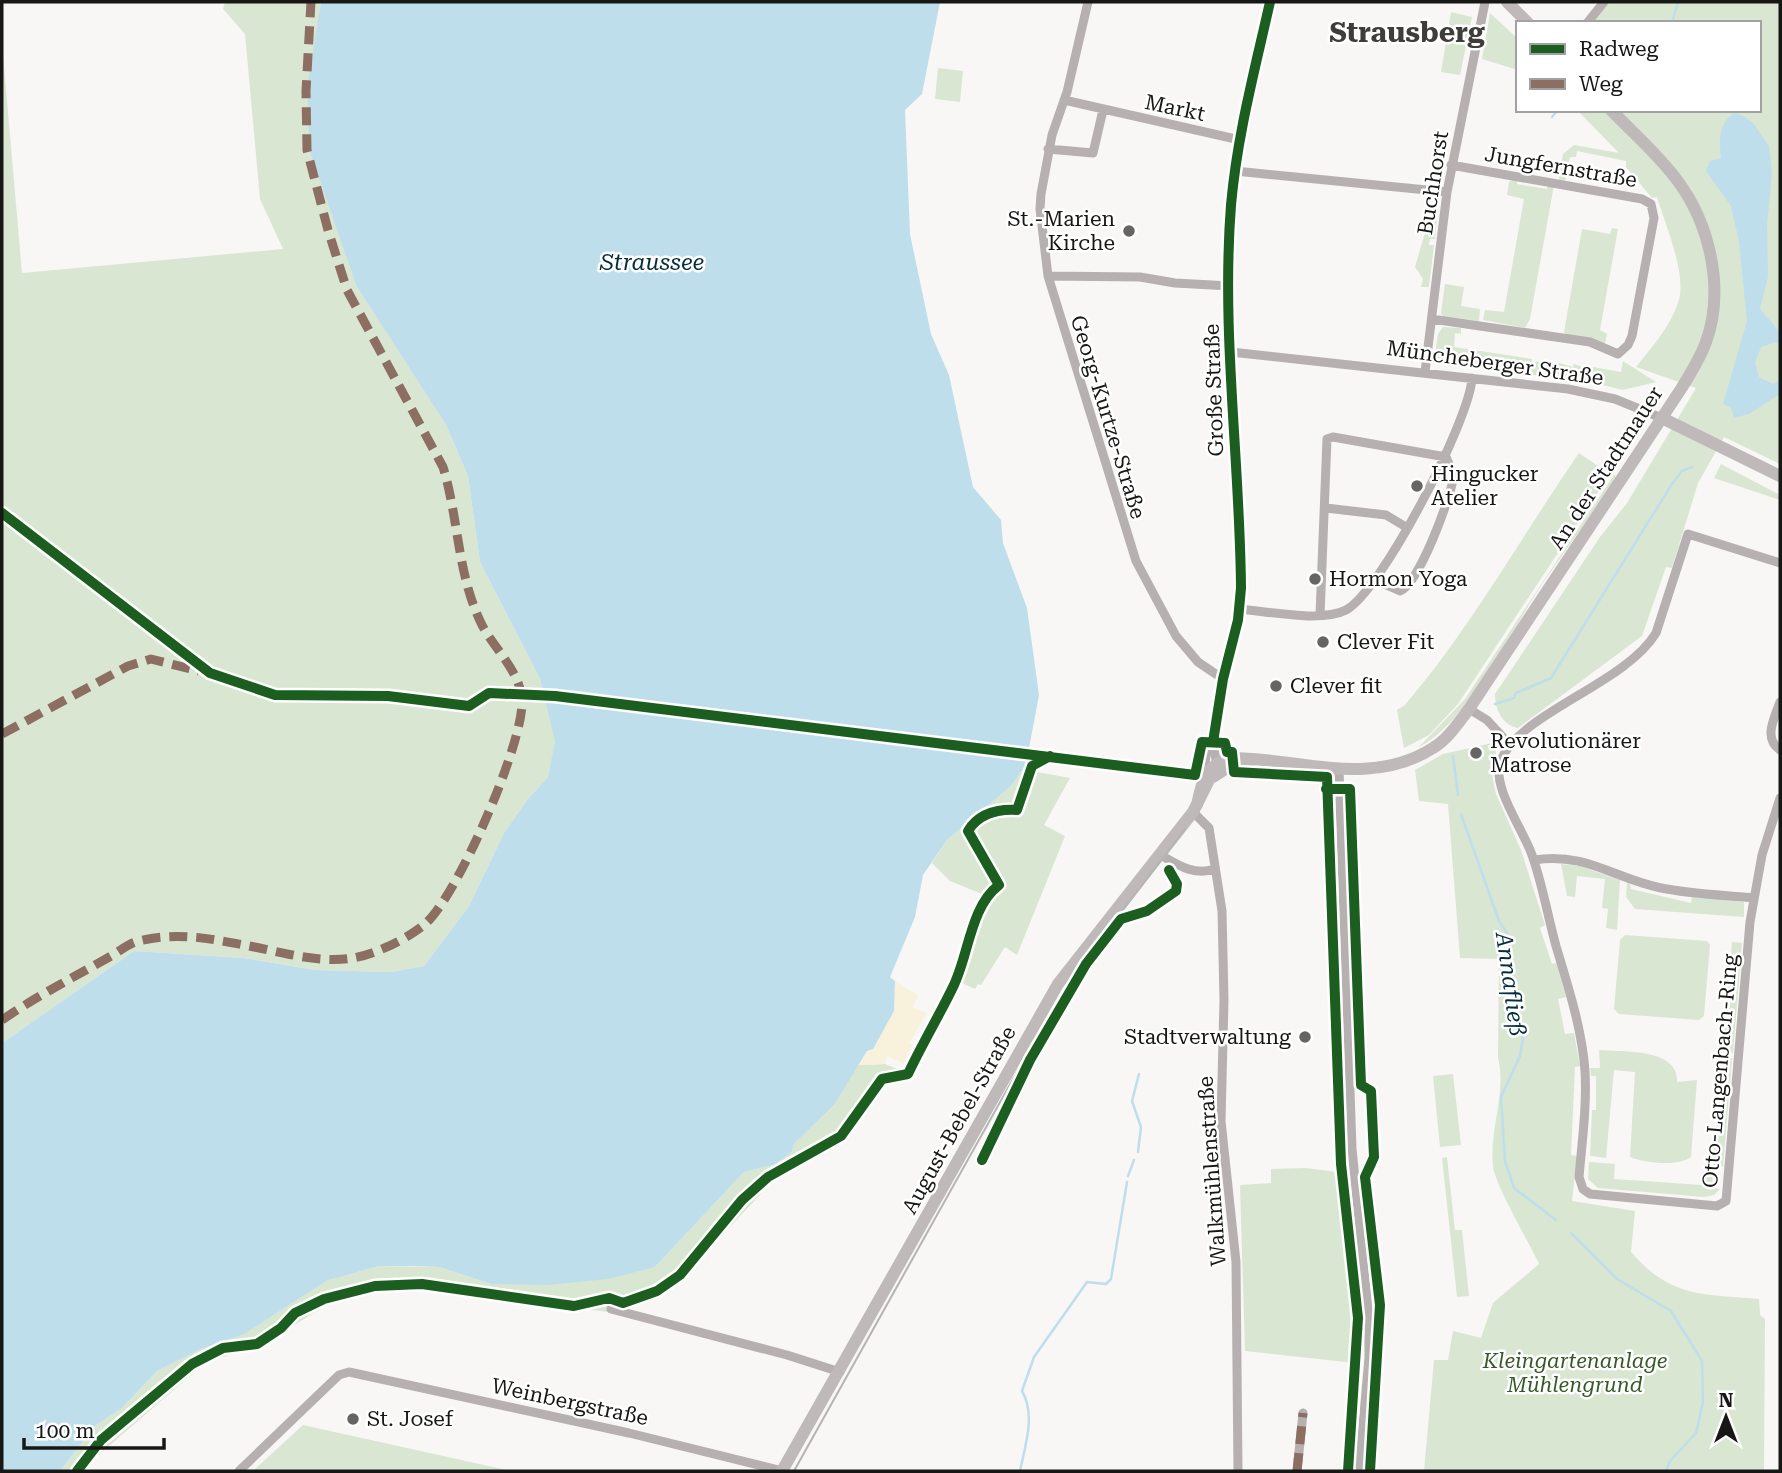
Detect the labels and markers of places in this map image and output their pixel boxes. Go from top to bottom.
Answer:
place label: St.-Marien Kirche [1008,207,1115,255]
marker: St.-Marien Kirche [1121,223,1137,239]
place label: Hingucker Atelier [1431,462,1539,510]
marker: Hingucker Atelier [1409,478,1425,494]
place label: Hormon Yoga [1329,567,1468,591]
marker: Hormon Yoga [1307,571,1323,587]
place label: Clever Fit [1337,630,1434,654]
marker: Clever Fit [1315,634,1331,650]
place label: Clever fit [1290,674,1382,698]
marker: Clever fit [1268,678,1284,694]
place label: Revolutionärer Matrose [1490,729,1641,777]
marker: Revolutionärer Matrose [1468,745,1484,761]
place label: Stadtverwaltung [1124,1025,1291,1049]
marker: Stadtverwaltung [1297,1029,1313,1045]
place label: St. Josef [367,1407,454,1431]
marker: St. Josef [345,1411,361,1427]

